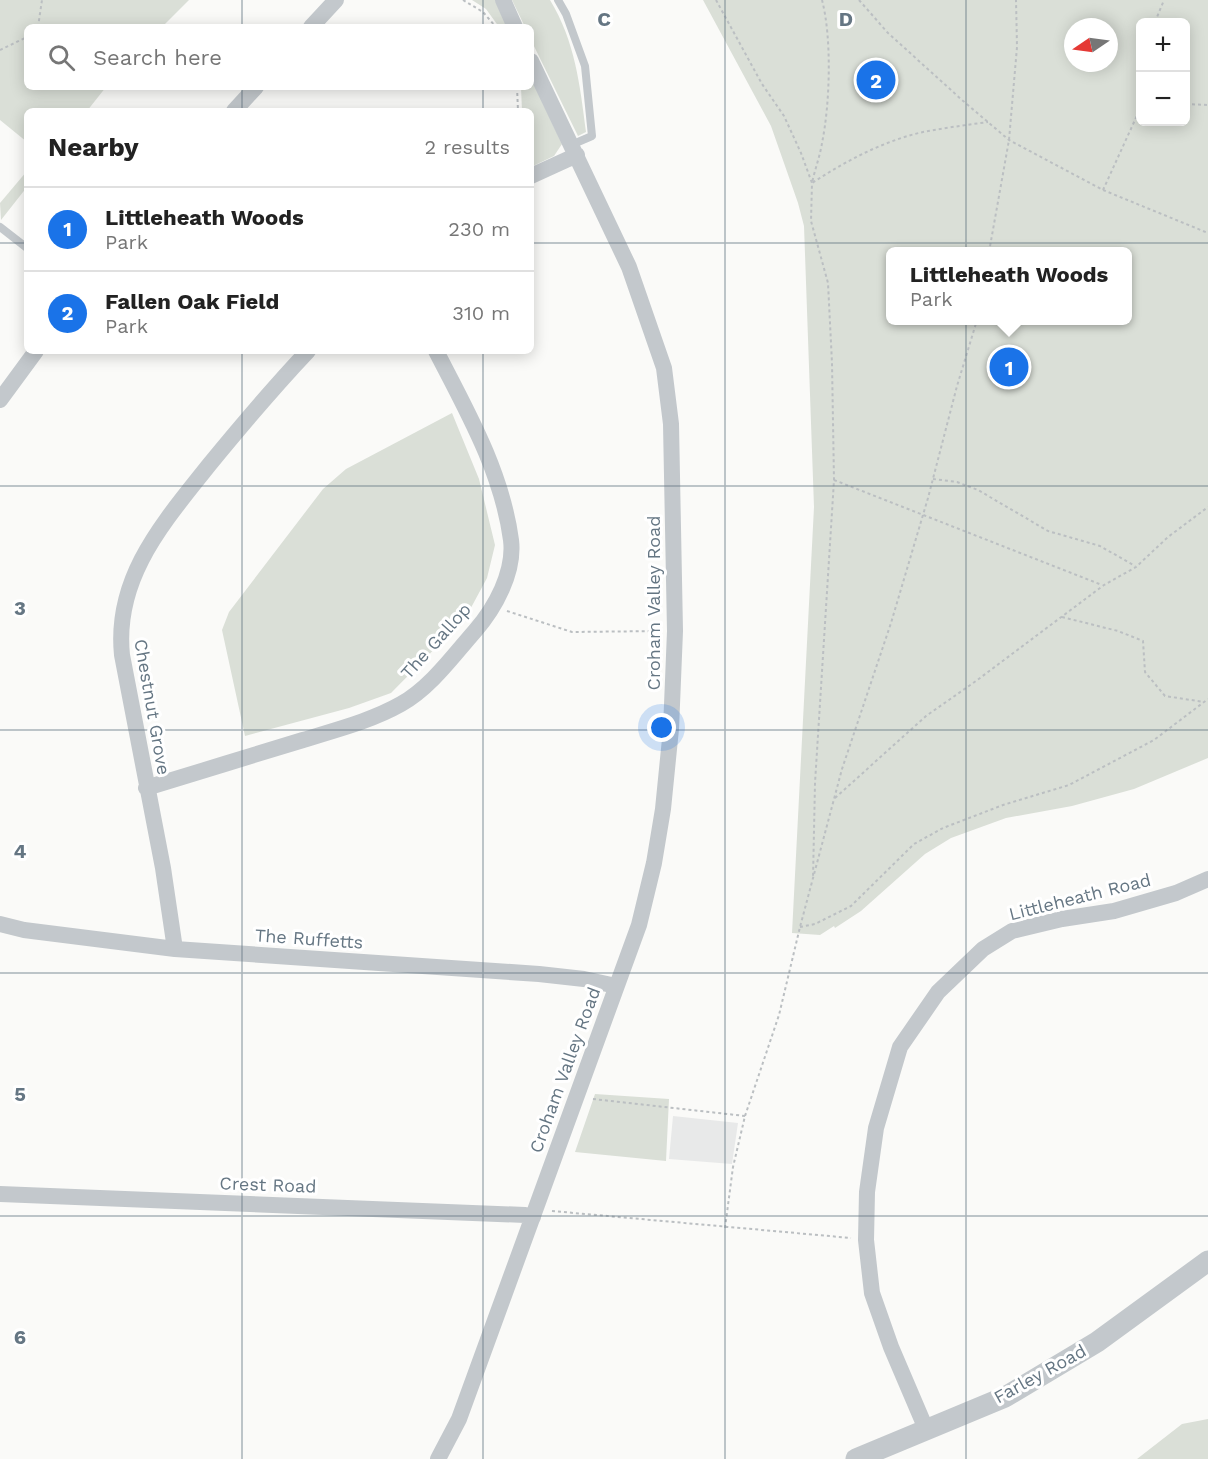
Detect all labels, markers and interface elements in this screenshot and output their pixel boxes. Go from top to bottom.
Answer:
text: C [597,7,611,31]
text: D [839,7,853,31]
north arrow [1064,18,1118,72]
map controls [1136,18,1190,126]
button: + [1136,18,1190,72]
search box [24,24,534,90]
icon: search [45,41,78,74]
text: Search here [93,45,222,70]
pin: 2 [856,58,896,103]
button: − [1136,72,1190,126]
text: Nearby [48,132,139,162]
text: 2 results [425,135,510,159]
text: Littleheath Woods [105,205,304,230]
text: 1 [63,217,72,241]
text: 230 m [448,217,510,241]
text: Park [105,230,148,254]
popup [886,247,1132,325]
text: Littleheath Woods [910,262,1108,287]
text: Park [910,287,953,311]
text: Fallen Oak Field [105,289,279,314]
text: 2 [62,301,73,325]
text: 310 m [452,301,510,325]
text: Park [105,314,148,338]
pin: 1 [990,344,1028,389]
street label: Croham Valley Road [643,516,664,690]
text: 3 [14,596,26,620]
street label: The Gallop [396,599,475,683]
street label: Chestnut Grove [130,637,175,776]
your location [647,713,676,742]
text: 4 [14,839,27,863]
street label: Littleheath Road [1007,869,1153,924]
street label: The Ruffetts [254,924,364,953]
street label: Croham Valley Road [525,984,604,1156]
text: 5 [14,1082,26,1106]
street label: Crest Road [219,1172,317,1197]
text: 6 [14,1325,26,1349]
street label: Farley Road [990,1340,1089,1407]

